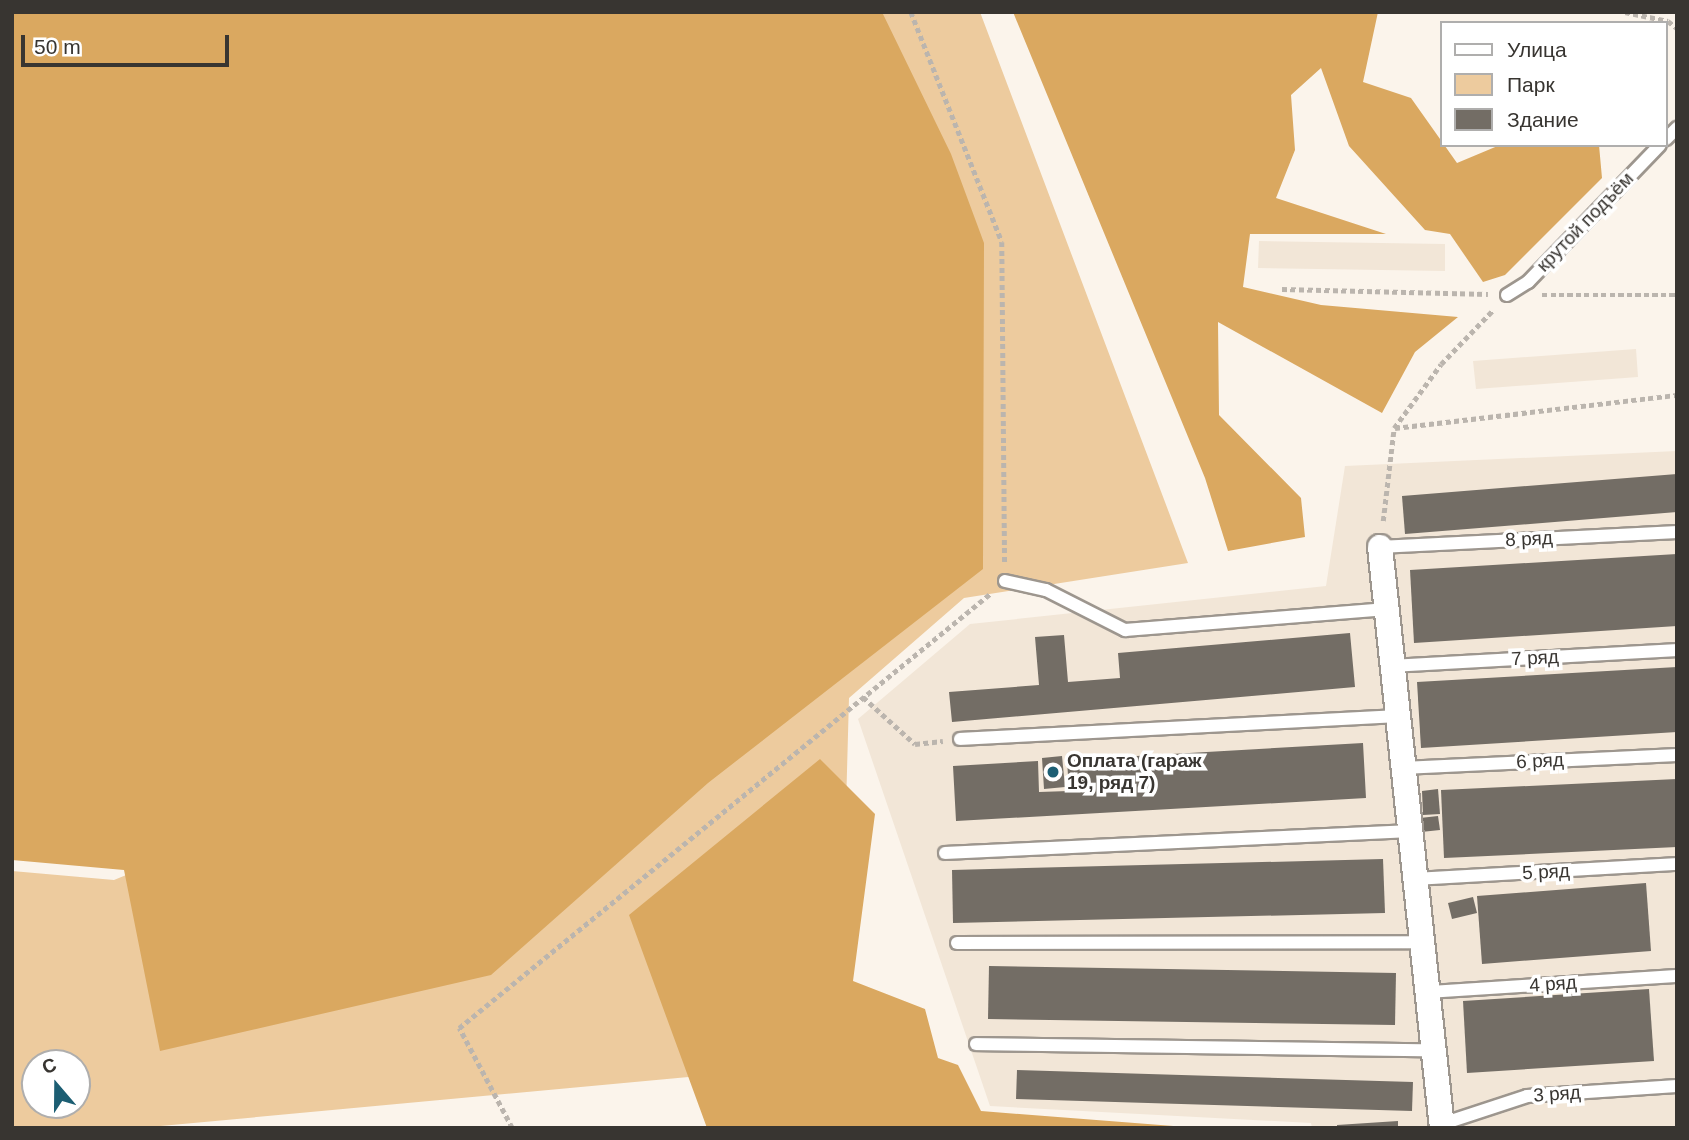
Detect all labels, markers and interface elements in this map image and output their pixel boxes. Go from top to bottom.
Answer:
scale bar [24,21,233,65]
legend [1440,21,1668,147]
text: 50 m [34,35,81,58]
text: Улица [1507,38,1567,61]
text: Парк [1507,73,1555,96]
text: Здание [1507,108,1579,131]
street label: крутой подъём [1532,167,1638,277]
street label: 8 ряд [1505,526,1553,552]
street label: 7 ряд [1511,645,1559,671]
street label: 6 ряд [1516,748,1564,774]
place label: Оплата (гараж 19, ряд 7) [1067,750,1201,794]
marker: Оплата (гараж 19, ряд 7) [1045,764,1061,780]
street label: 5 ряд [1522,859,1570,885]
street label: 4 ряд [1528,971,1578,997]
north arrow [21,1049,91,1119]
text: С [39,1053,59,1078]
street label: 3 ряд [1532,1081,1582,1107]

